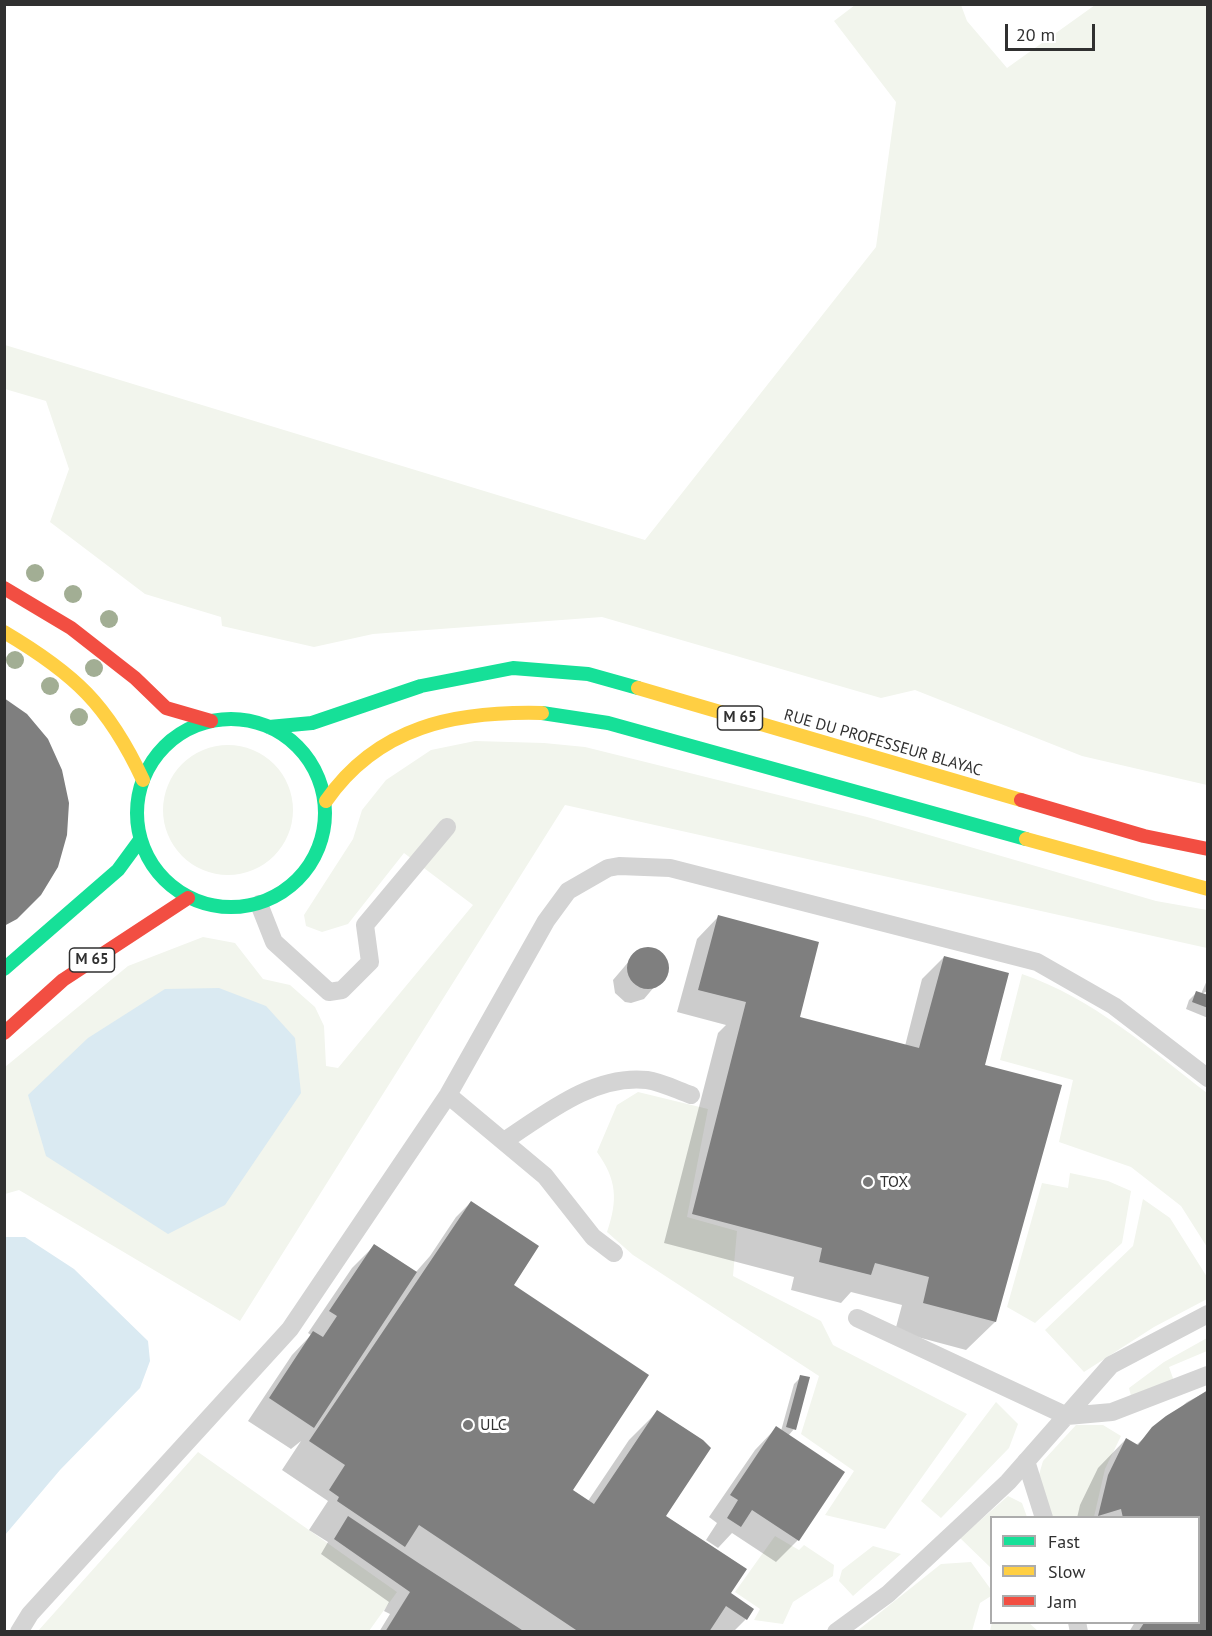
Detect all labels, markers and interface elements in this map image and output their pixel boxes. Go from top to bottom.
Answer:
scale bar [1008,12,1098,50]
text: 20 m [1016,23,1055,46]
street label: RUE DU PROFESSEUR BLAYAC [782,705,984,781]
road number: M 65 [718,706,762,730]
road number: M 65 [70,948,115,972]
place label: TOX [880,1172,908,1192]
marker: TOX [861,1175,875,1189]
place label: ULC [480,1415,507,1435]
marker: ULC [461,1418,475,1432]
legend [990,1516,1200,1624]
text: Fast [1048,1530,1080,1553]
text: Slow [1048,1560,1086,1583]
text: Jam [1048,1590,1077,1613]

